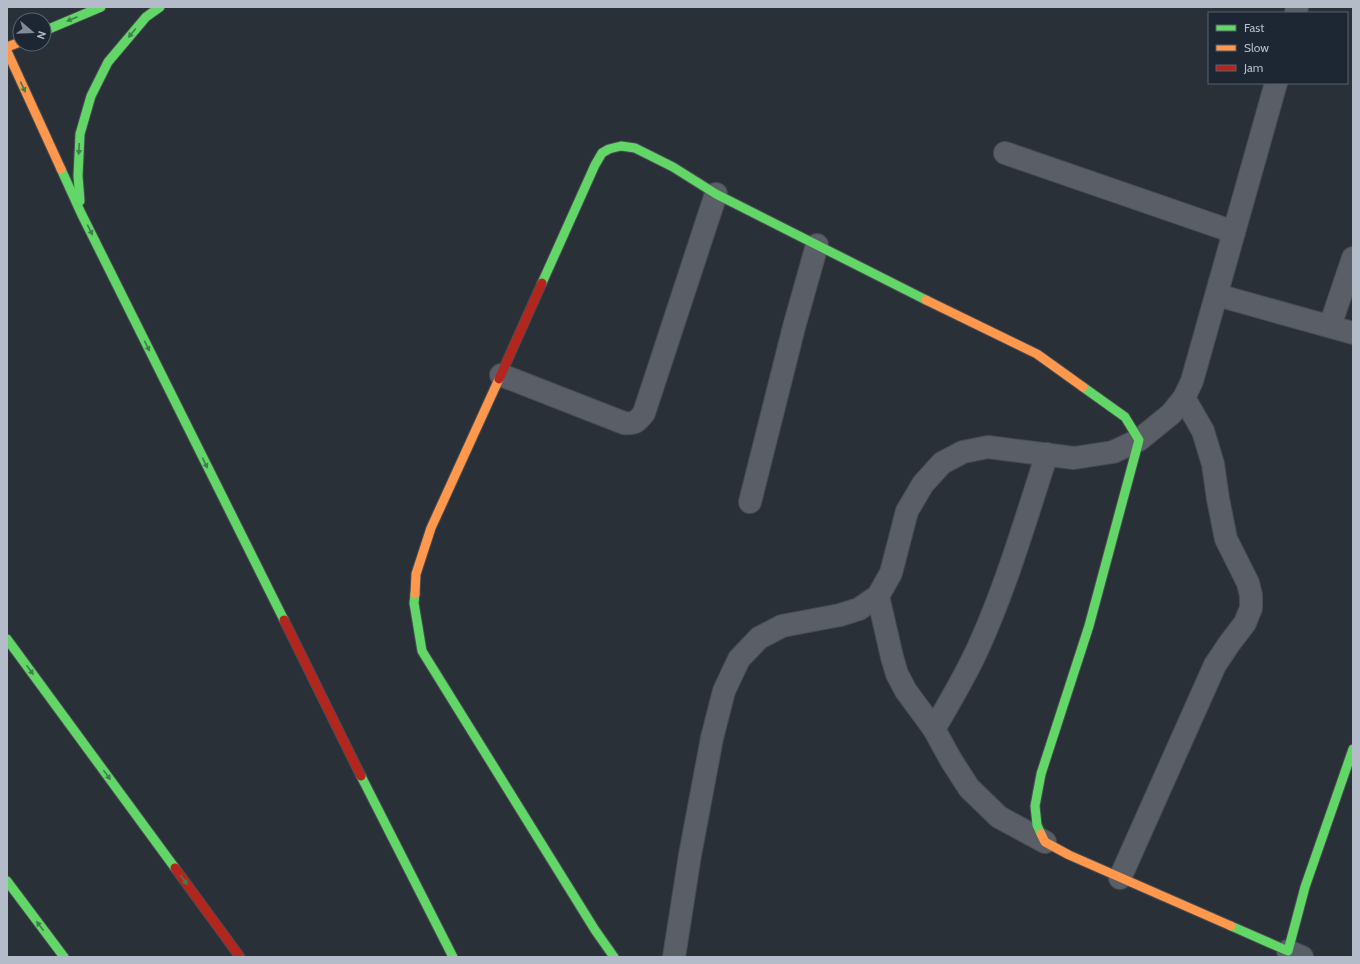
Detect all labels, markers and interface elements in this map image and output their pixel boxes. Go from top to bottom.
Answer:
north arrow [12,12,52,52]
legend [1208,12,1348,84]
one-way arrow [67,16,78,22]
text: Fast [1244,20,1264,35]
one-way arrow [127,28,136,39]
text: N [34,29,49,41]
text: Slow [1244,40,1269,55]
text: Jam [1243,60,1263,75]
one-way arrow [20,81,26,92]
one-way arrow [76,143,83,155]
one-way arrow [86,224,93,236]
one-way arrow [144,341,150,352]
one-way arrow [202,457,208,469]
one-way arrow [26,665,34,675]
one-way arrow [103,770,111,780]
one-way arrow [180,874,188,885]
one-way arrow [36,920,45,931]

